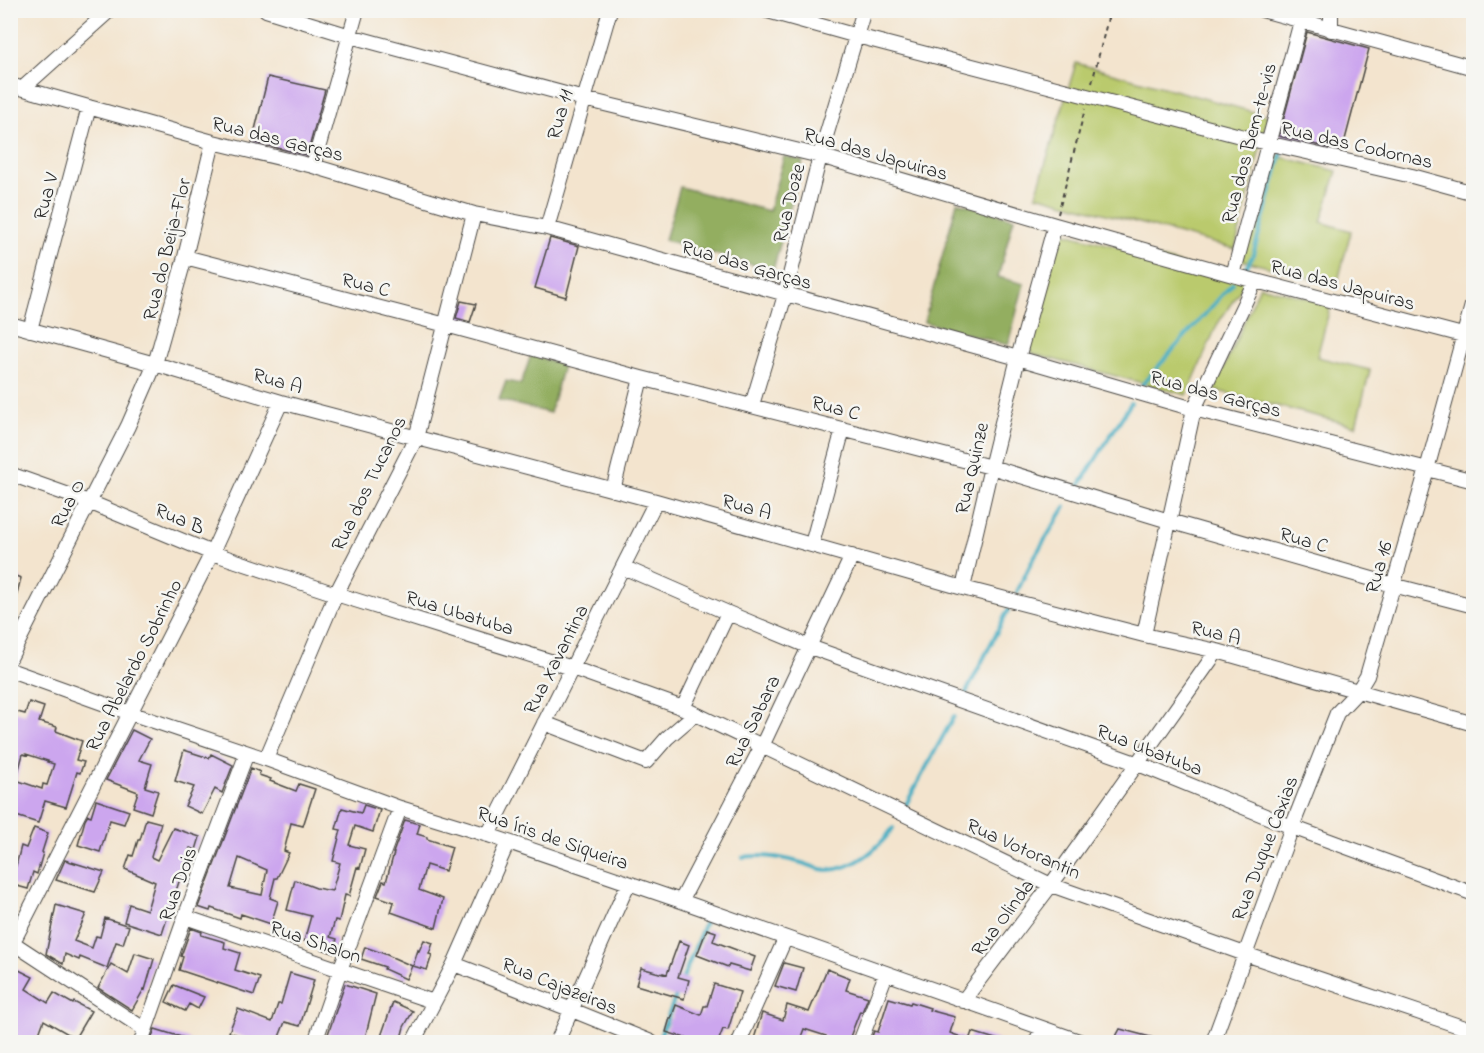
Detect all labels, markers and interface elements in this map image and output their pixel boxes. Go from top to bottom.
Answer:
street label: Rua dos Bem-te-vis [1215,60,1286,227]
street label: Rua 11 [540,86,582,143]
street label: Rua das Garças [208,110,346,171]
street label: Rua das Codornas [1277,115,1435,178]
street label: Rua das Japuiras [800,121,951,190]
street label: Rua Doze [767,161,814,246]
street label: Rua V [27,169,68,223]
street label: Rua do Beija-Flor [137,174,200,324]
street label: Rua das Garças [677,234,815,299]
street label: Rua das Japuiras [1267,253,1418,320]
street label: Rua C [338,266,393,306]
street label: Rua A [249,361,306,403]
street label: Rua das Garças [1146,364,1284,427]
street label: Rua C [808,389,863,430]
street label: Rua dos Tucanos [325,412,415,556]
street label: Rua Quinze [949,420,998,517]
street label: Rua O [45,475,94,534]
street label: Rua A [718,487,775,529]
street label: Rua B [150,497,208,544]
street label: Rua C [1276,521,1331,562]
street label: Rua 16 [1359,538,1402,597]
street label: Rua Abelardo Sobrinho [79,575,191,757]
street label: Rua Ubatuba [402,584,517,645]
street label: Rua Xavantina [517,600,597,720]
street label: Rua A [1187,614,1243,655]
street label: Rua Sabara [719,671,789,774]
street label: Rua Ubatuba [1092,718,1206,785]
street label: Rua Duque Caxias [1225,772,1307,926]
street label: Rua Íris de Siqueira [472,800,632,879]
street label: Rua Votorantin [961,812,1085,888]
street label: Rua Dois [153,844,206,926]
street label: Rua Olinda [965,874,1043,963]
street label: Rua Shalon [266,914,365,973]
street label: Rua Cajazeiras [497,951,621,1024]

